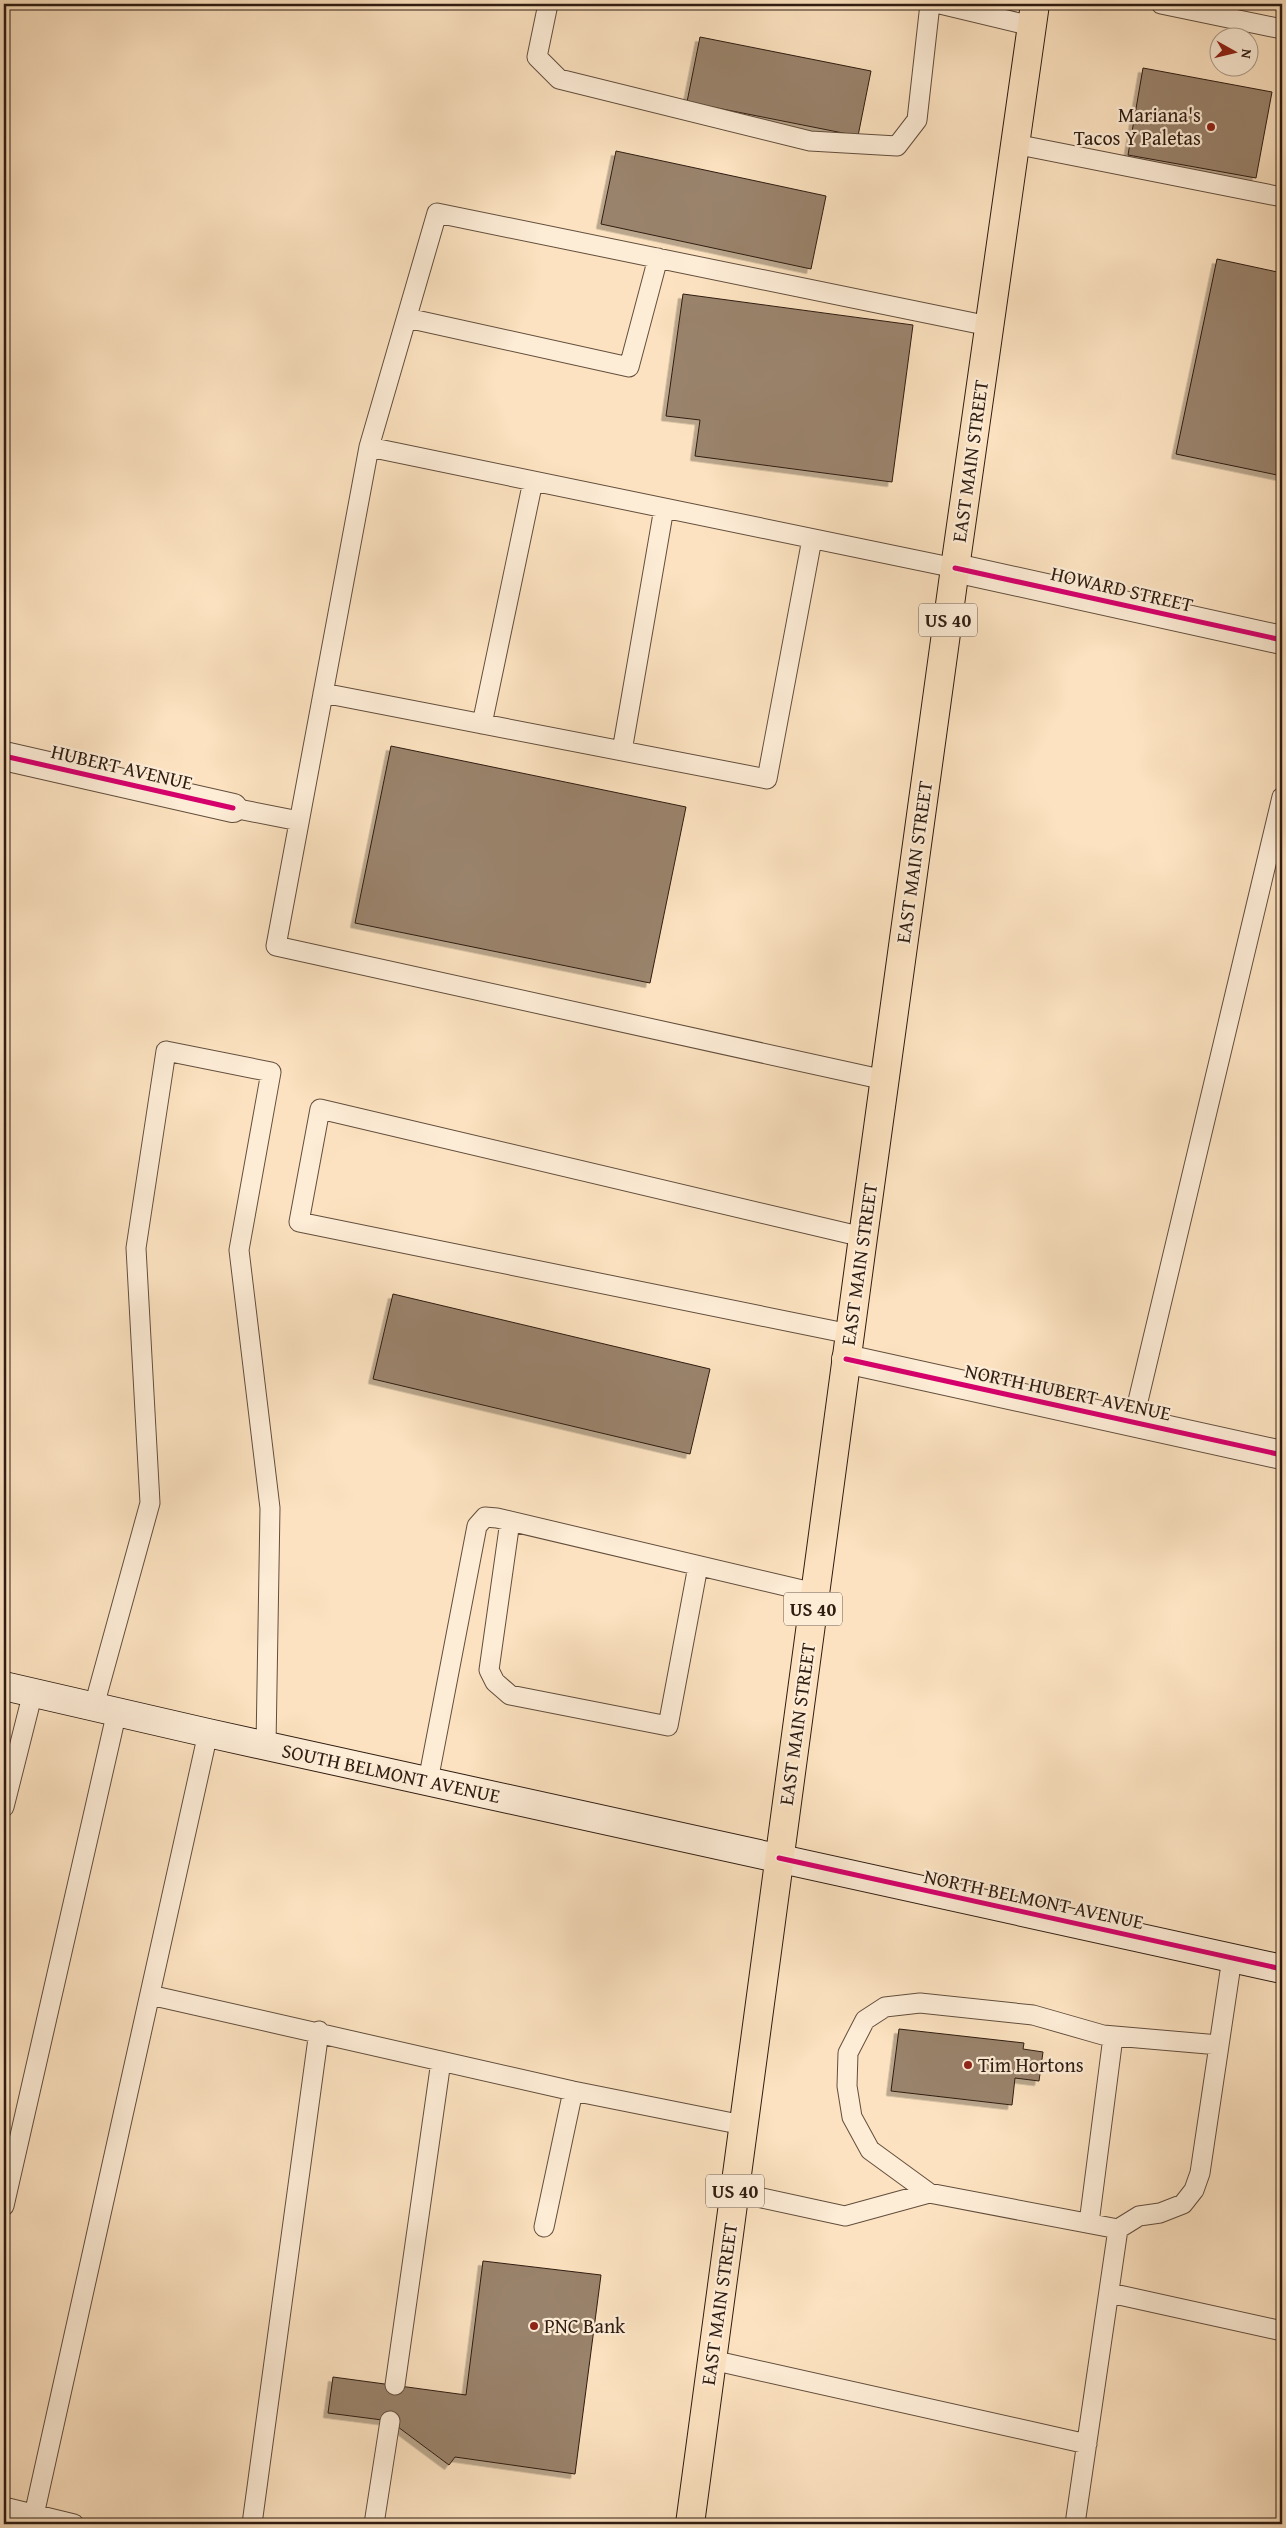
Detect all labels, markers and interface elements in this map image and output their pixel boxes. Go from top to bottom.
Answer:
north arrow [1208,28,1258,78]
text: N [1236,48,1257,60]
place label: Mariana's Tacos Y Paletas [1074,100,1201,152]
marker: Mariana's Tacos Y Paletas [1205,121,1217,133]
street label: EAST MAIN STREET [944,378,995,544]
street label: HOWARD STREET [1048,558,1196,619]
road number: US 40 [919,604,977,636]
street label: HUBERT AVENUE [48,736,196,797]
street label: EAST MAIN STREET [888,779,939,945]
street label: EAST MAIN STREET [833,1181,884,1347]
street label: NORTH HUBERT AVENUE [962,1355,1174,1428]
road number: US 40 [784,1592,842,1626]
street label: EAST MAIN STREET [771,1641,822,1807]
street label: SOUTH BELMONT AVENUE [279,1735,503,1810]
street label: NORTH BELMONT AVENUE [922,1861,1147,1936]
place label: Tim Hortons [978,2050,1084,2079]
marker: Tim Hortons [962,2059,974,2071]
road number: US 40 [706,2174,764,2208]
street label: EAST MAIN STREET [693,2221,744,2387]
place label: PNC Bank [544,2311,626,2340]
marker: PNC Bank [528,2320,540,2332]

